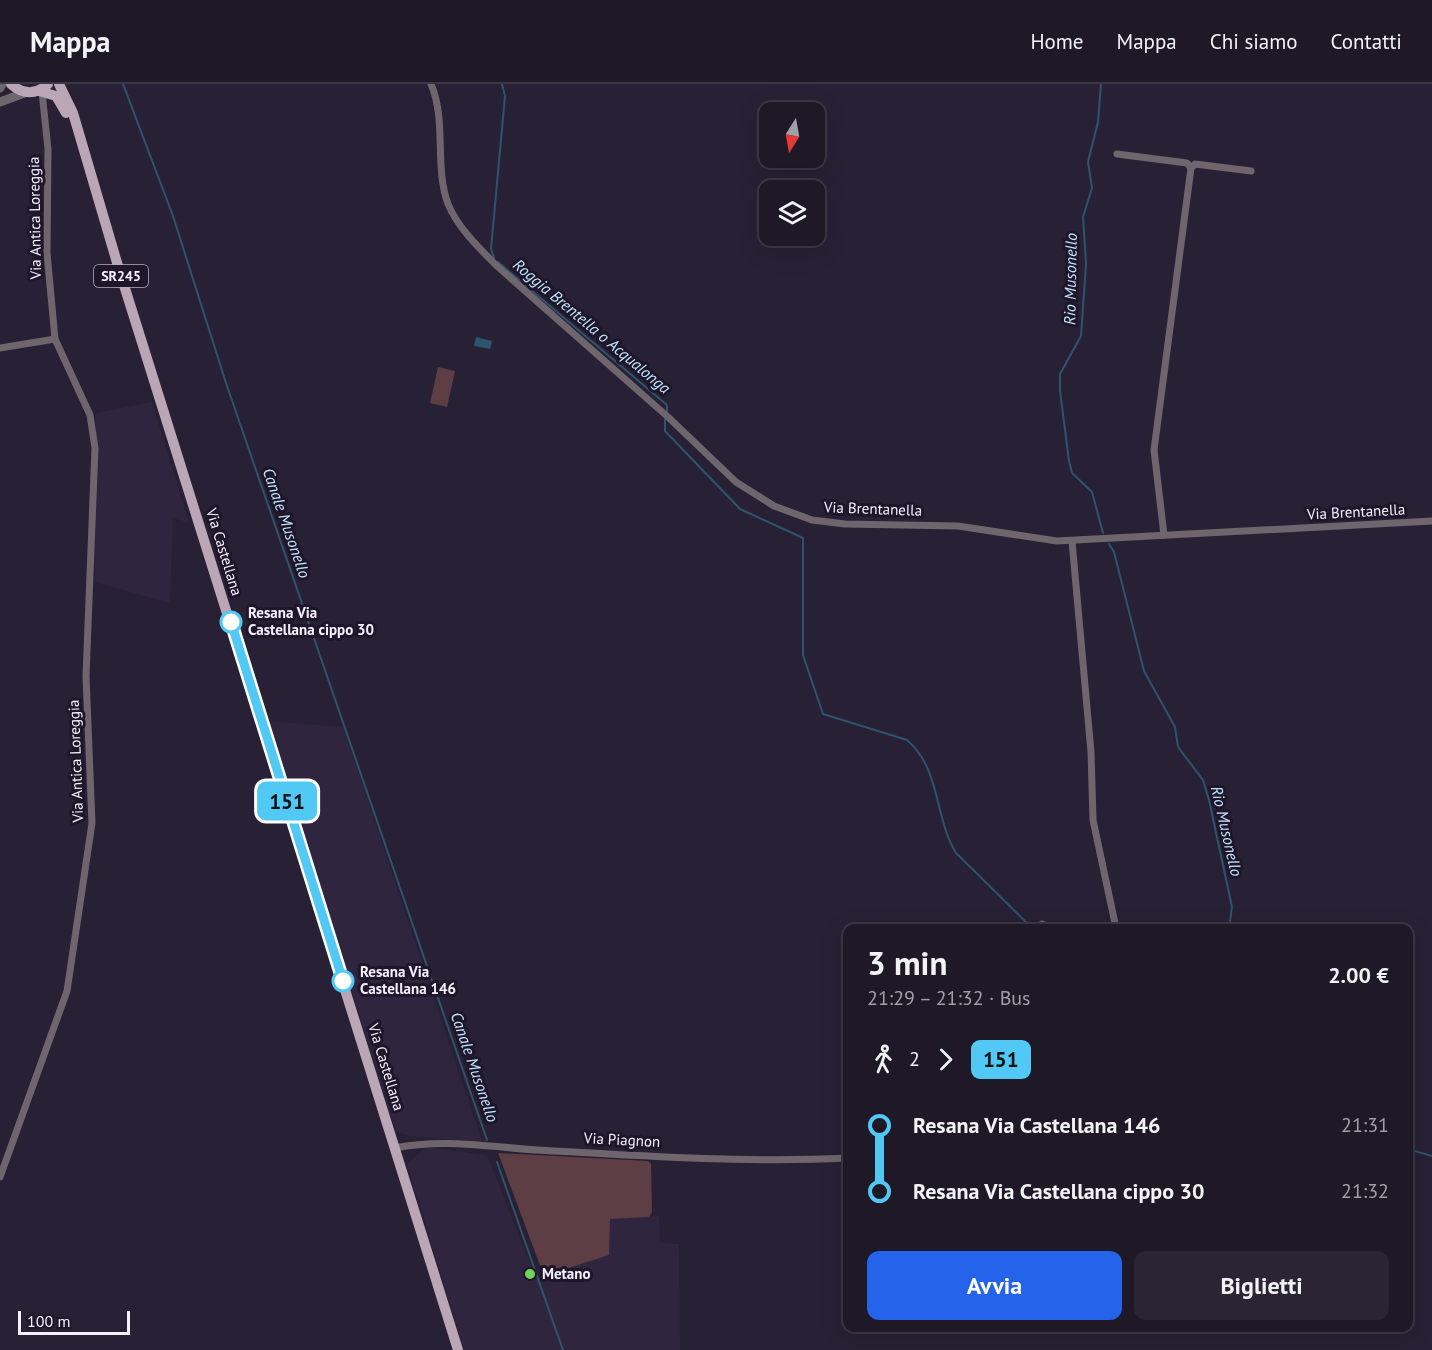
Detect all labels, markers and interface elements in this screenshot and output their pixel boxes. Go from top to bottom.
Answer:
text: Mappa [30,23,110,60]
text: Home [1030,28,1084,55]
text: Mappa [1117,28,1177,55]
text: Chi siamo [1210,28,1298,55]
text: Contatti [1331,28,1402,55]
north arrow [759,102,825,168]
map controls [759,102,825,246]
street label: Via Antica Loreggia [24,156,45,281]
button: layers [759,180,825,246]
water label: Rio Musonello [1059,233,1081,325]
water label: Roggia Brentella o Acqualonga [509,254,675,398]
road number: SR245 [94,265,148,287]
water label: Canale Musonello [259,465,315,581]
street label: Via Brentanella [823,497,922,520]
street label: Via Brentanella [1305,499,1406,524]
street label: Via Castellana [202,505,247,598]
place label: Resana Via Castellana cippo 30 [248,603,374,639]
marker: Resana Via Castellana cippo 30 [220,611,242,633]
street label: Via Antica Loreggia [64,699,87,824]
line badge: 151 [252,782,322,820]
water label: Rio Musonello [1207,784,1247,878]
text: 151 [269,788,305,815]
text: 3 min [867,941,948,984]
text: 2.00 € [1328,961,1389,989]
place label: Resana Via Castellana 146 [360,962,456,998]
marker: Resana Via Castellana 146 [332,970,354,992]
text: 21:29 – 21:32 · Bus [867,985,1031,1011]
water label: Canale Musonello [447,1009,503,1125]
street label: Via Castellana [364,1020,409,1113]
icon: walk [867,1043,900,1076]
icon: forward [929,1043,962,1076]
text: 2 [909,1046,920,1072]
text: 151 [983,1046,1019,1073]
text: Resana Via Castellana 146 [913,1111,1160,1139]
text: 21:31 [1341,1112,1389,1138]
street label: Via Piagnon [582,1128,661,1151]
text: Resana Via Castellana cippo 30 [913,1177,1205,1205]
text: 21:32 [1341,1178,1389,1204]
button: Avvia [867,1251,1122,1320]
button: Biglietti [1134,1251,1389,1320]
place label: Metano [542,1264,591,1283]
marker: Metano [523,1267,537,1281]
scale bar [18,1308,130,1336]
text: 100 m [27,1311,70,1331]

